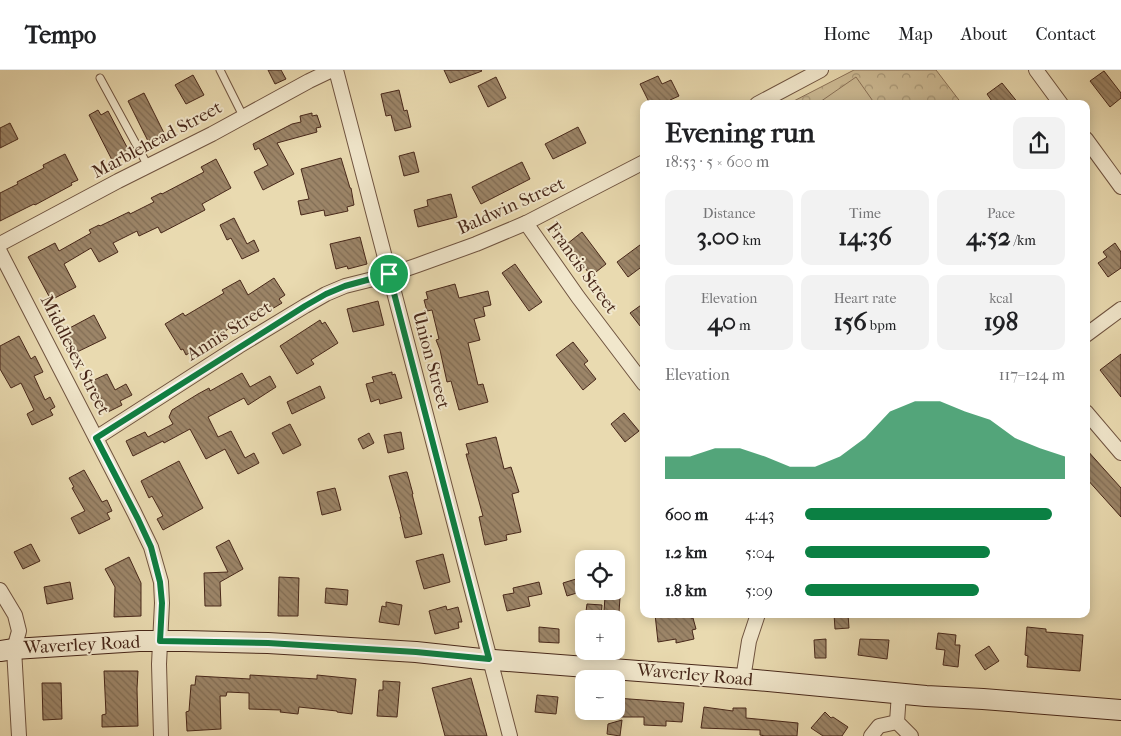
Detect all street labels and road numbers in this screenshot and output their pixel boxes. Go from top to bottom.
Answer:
street label: Marblehead Street [89,97,226,183]
street label: Baldwin Street [454,173,568,239]
street label: Francis Street [542,218,622,318]
street label: Middlesex Street [36,292,114,419]
street label: Annis Street [182,296,276,366]
street label: Union Street [408,309,454,412]
street label: Waverley Road [22,631,141,659]
street label: Waverley Road [635,659,754,691]

